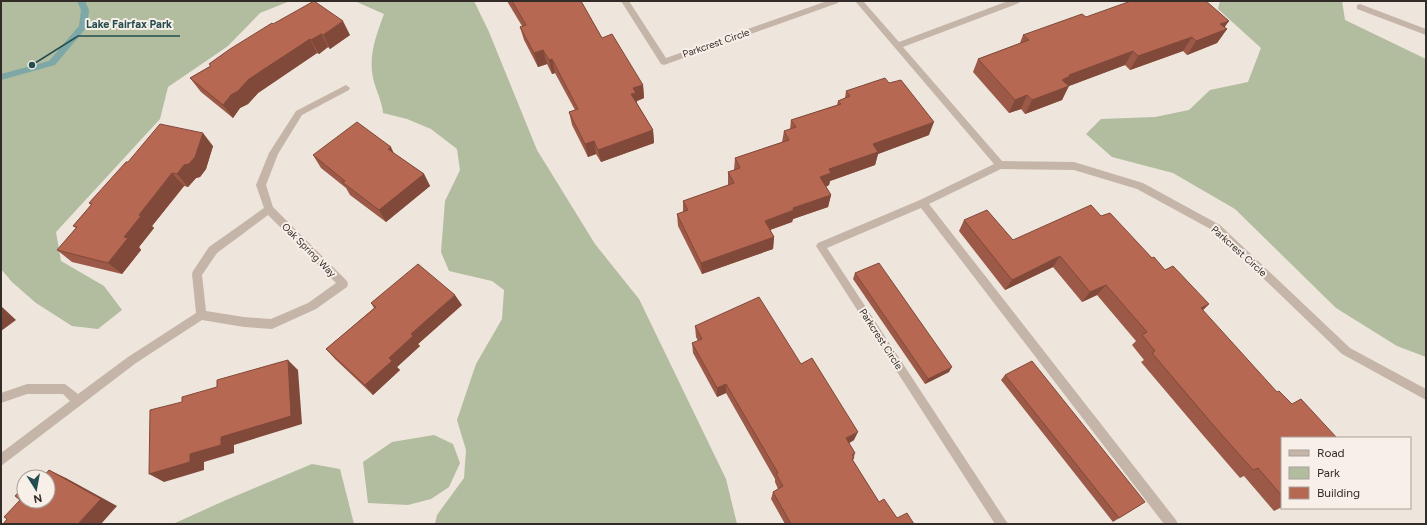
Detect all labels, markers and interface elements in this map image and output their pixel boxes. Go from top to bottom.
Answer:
callout: Lake Fairfax Park [78,13,180,36]
text: Lake Fairfax Park [86,18,172,31]
street label: Parkcrest Circle [681,25,752,61]
street label: Oak Spring Way [279,220,339,280]
street label: Parkcrest Circle [1209,223,1270,280]
street label: Parkcrest Circle [856,306,906,372]
legend [1281,437,1411,509]
text: Road [1317,446,1345,460]
text: Park [1317,466,1340,480]
north arrow [16,469,56,509]
text: Building [1317,486,1360,500]
text: N [32,491,43,506]

